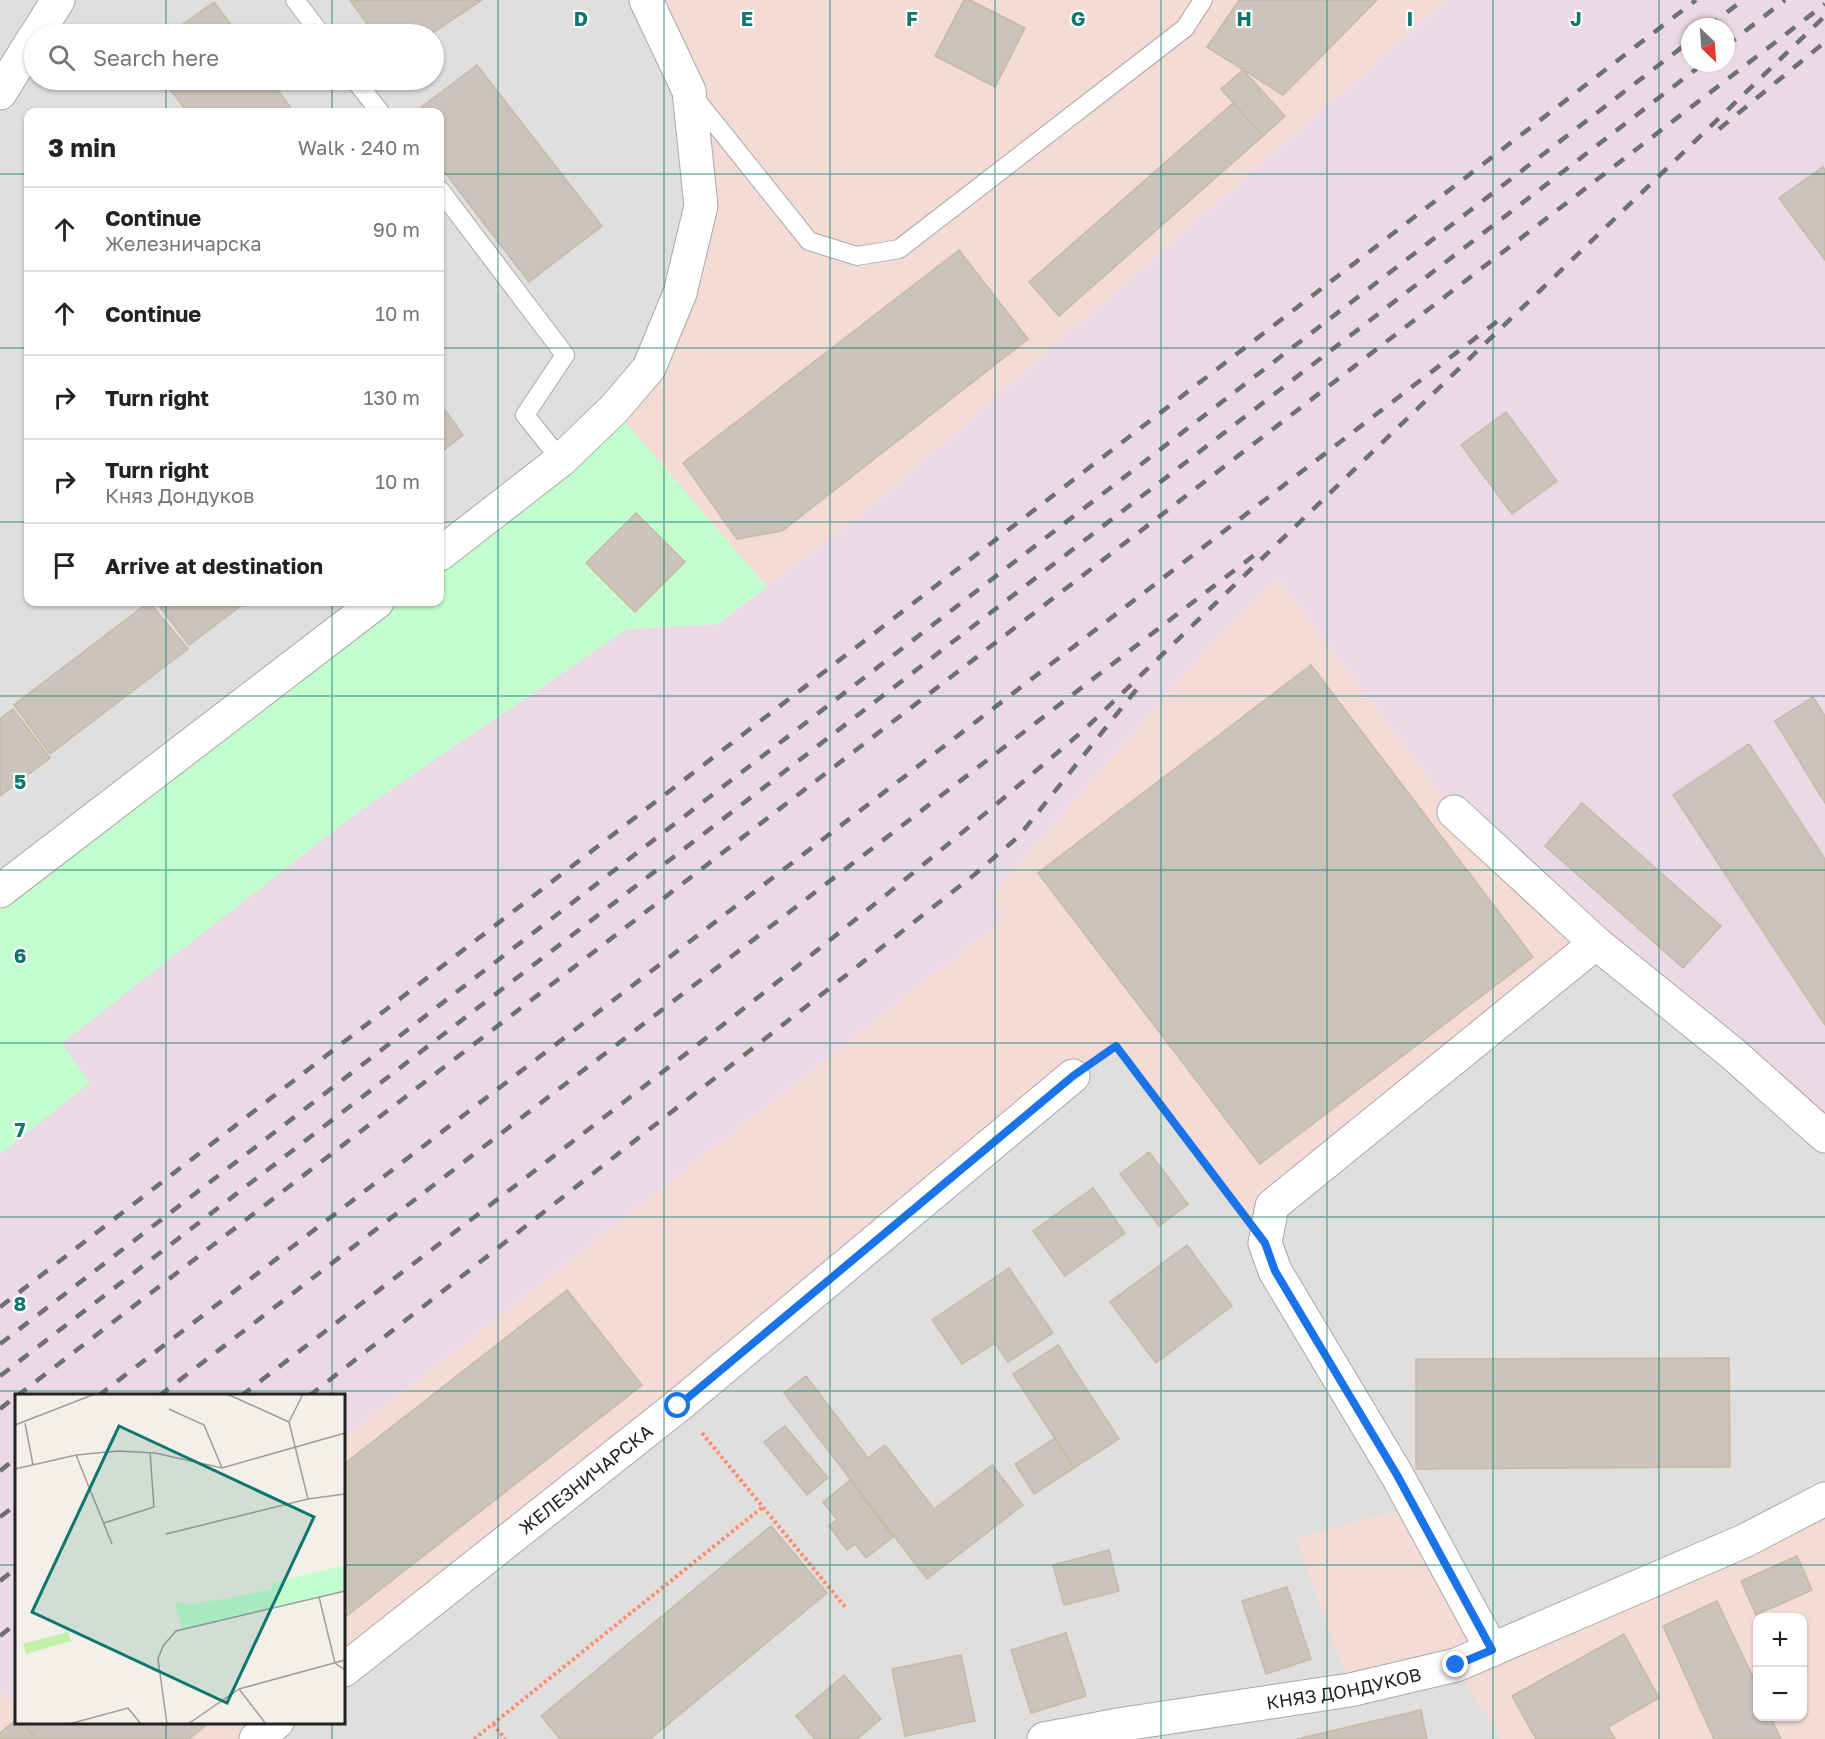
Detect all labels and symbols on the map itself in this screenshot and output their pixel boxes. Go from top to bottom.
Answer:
text: D [574,6,588,30]
text: E [741,6,753,30]
text: F [906,6,918,30]
text: G [1071,6,1085,30]
text: H [1236,6,1252,30]
text: I [1407,6,1413,30]
text: J [1570,6,1582,30]
north arrow [1681,18,1735,72]
text: 5 [14,769,26,793]
text: 6 [14,943,26,967]
text: 7 [15,1117,26,1141]
text: 8 [14,1291,26,1315]
route start [664,1392,690,1418]
inset map [15,1394,345,1724]
street label: ЖЕЛЕЗНИЧАРСКА [514,1419,657,1538]
route end [1442,1651,1468,1677]
street label: КНЯЗ ДОНДУКОВ [1265,1663,1423,1713]

